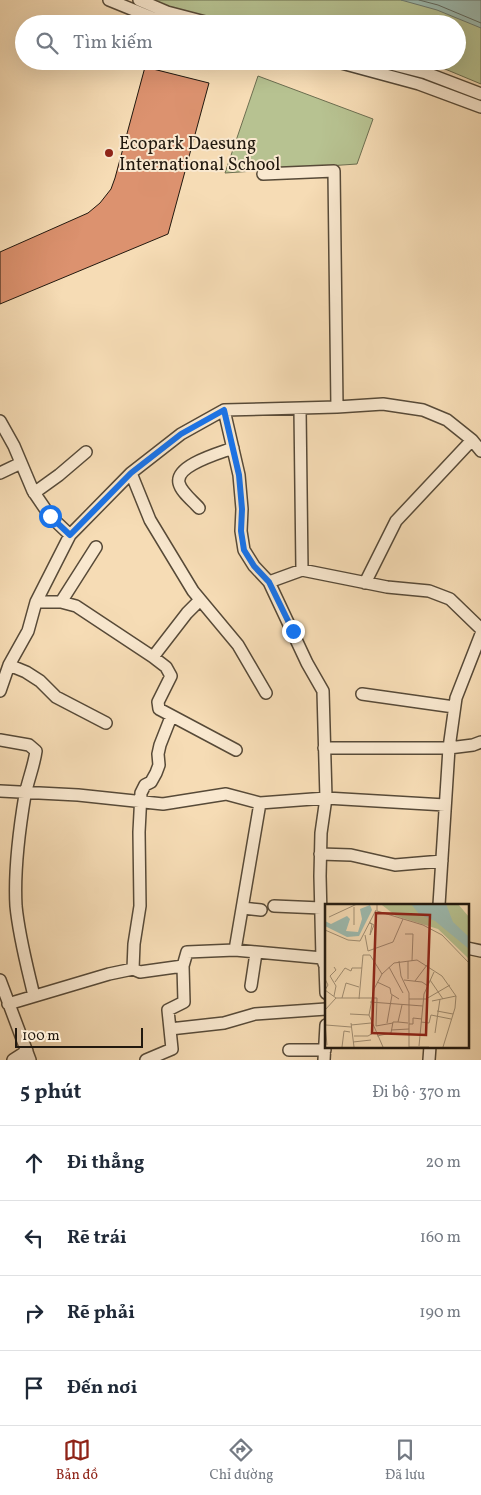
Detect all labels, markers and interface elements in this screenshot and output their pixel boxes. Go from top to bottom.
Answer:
search box [15,15,466,70]
icon: search [33,29,61,57]
text: Tìm kiếm [73,30,153,56]
place label: Ecopark Daesung International School [119,132,280,178]
marker: Ecopark Daesung International School [103,147,115,159]
route start [39,505,62,528]
route end [282,620,305,643]
inset map [325,904,468,1048]
scale bar [15,1025,142,1048]
text: 100 m [22,1027,60,1046]
text: 5 phút [20,1078,82,1107]
text: Đi bộ · 370 m [372,1082,461,1104]
icon: ahead [20,1149,48,1177]
text: Đi thẳng [67,1150,144,1176]
text: 20 m [426,1152,461,1174]
icon: left [20,1224,48,1252]
text: Rẽ trái [67,1225,127,1251]
text: 160 m [420,1227,461,1249]
icon: right [20,1299,48,1327]
text: Rẽ phải [67,1300,135,1326]
text: 190 m [419,1302,461,1324]
icon: arrive [20,1374,48,1402]
text: Đến nơi [67,1375,137,1401]
tab: Bản đồ [56,1436,98,1485]
tab: Chỉ đường [210,1436,273,1485]
tab: Đã lưu [385,1436,425,1485]

